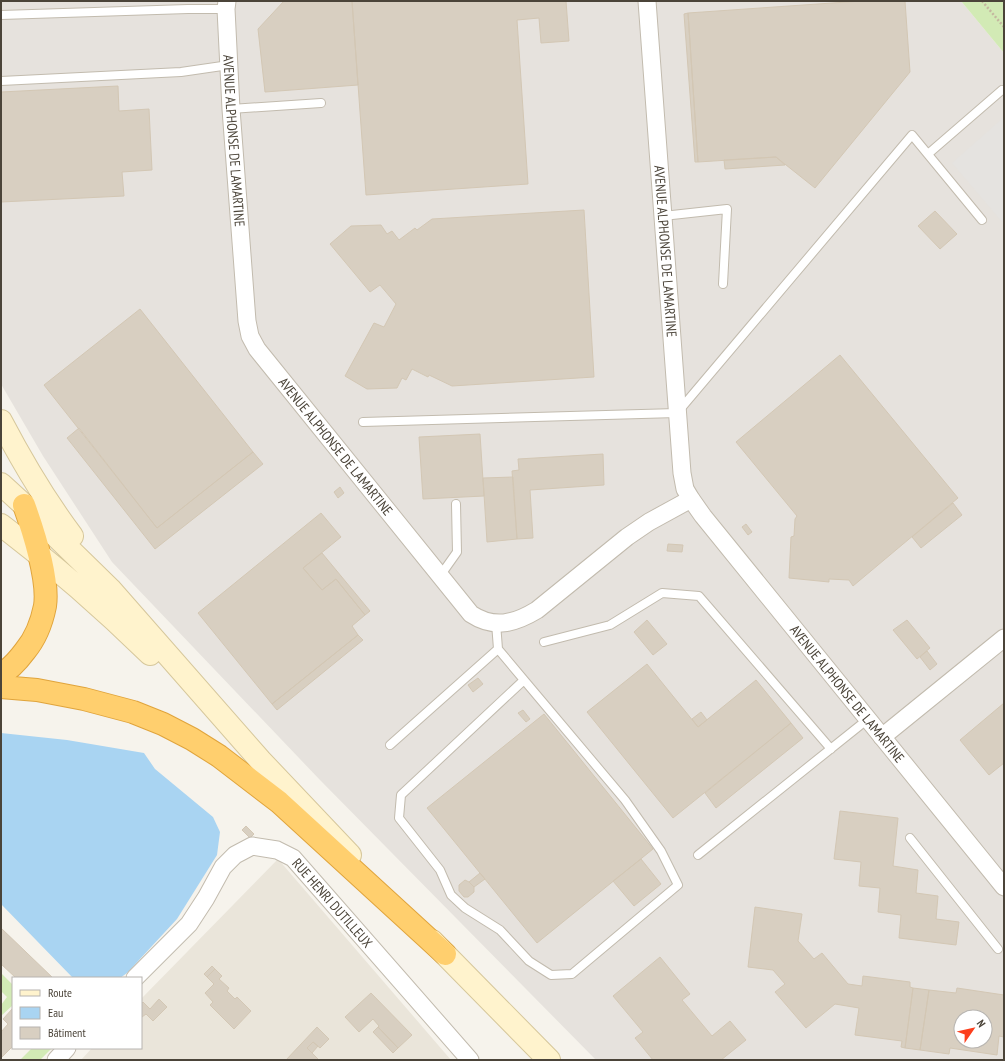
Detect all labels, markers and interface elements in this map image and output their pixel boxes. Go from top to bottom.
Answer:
street label: AVENUE ALPHONSE DE LAMARTINE [219,54,249,227]
street label: AVENUE ALPHONSE DE LAMARTINE [650,165,681,338]
street label: AVENUE ALPHONSE DE LAMARTINE [275,374,397,519]
street label: AVENUE ALPHONSE DE LAMARTINE [786,621,908,766]
street label: RUE HENRI DUTILLEUX [288,854,376,951]
legend [12,977,142,1049]
text: Route [48,985,72,1000]
text: Eau [48,1005,63,1020]
north arrow [953,1009,993,1049]
text: N [974,1017,989,1030]
text: Bâtiment [48,1025,86,1040]

